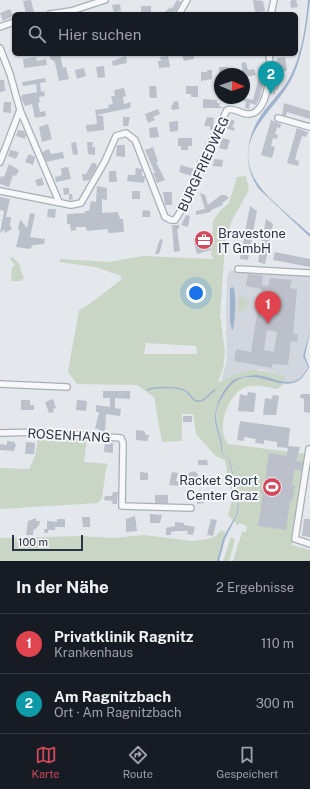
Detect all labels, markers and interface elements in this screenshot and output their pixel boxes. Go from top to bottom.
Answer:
search box [12,12,298,56]
icon: search [26,23,48,45]
text: Hier suchen [58,26,141,43]
pin: 2 [258,61,284,94]
north arrow [214,68,250,104]
street label: BURGFRIEDWEG [175,114,232,214]
place label: Bravestone IT GmbH [218,226,286,256]
office icon: Bravestone IT GmbH [193,229,215,251]
your location [186,283,206,303]
pin: 1 [255,291,281,324]
street label: ROSENHANG [27,426,111,445]
place label: Racket Sport Center Graz [179,473,258,503]
sports icon: Racket Sport Center Graz [261,476,283,498]
scale bar [12,533,83,552]
text: 100 m [18,536,48,548]
text: In der Nähe [16,577,109,597]
text: 2 Ergebnisse [216,580,294,595]
text: Privatklinik Ragnitz [54,628,193,645]
text: 1 [26,636,32,651]
text: 110 m [261,636,294,651]
text: Krankenhaus [54,645,133,660]
text: Am Ragnitzbach [54,688,171,705]
text: 2 [25,696,33,711]
text: 300 m [256,696,294,711]
text: Ort · Am Ragnitzbach [54,705,182,720]
tab: Karte [32,744,60,780]
tab: Route [123,744,153,780]
tab: Gespeichert [216,744,278,780]

